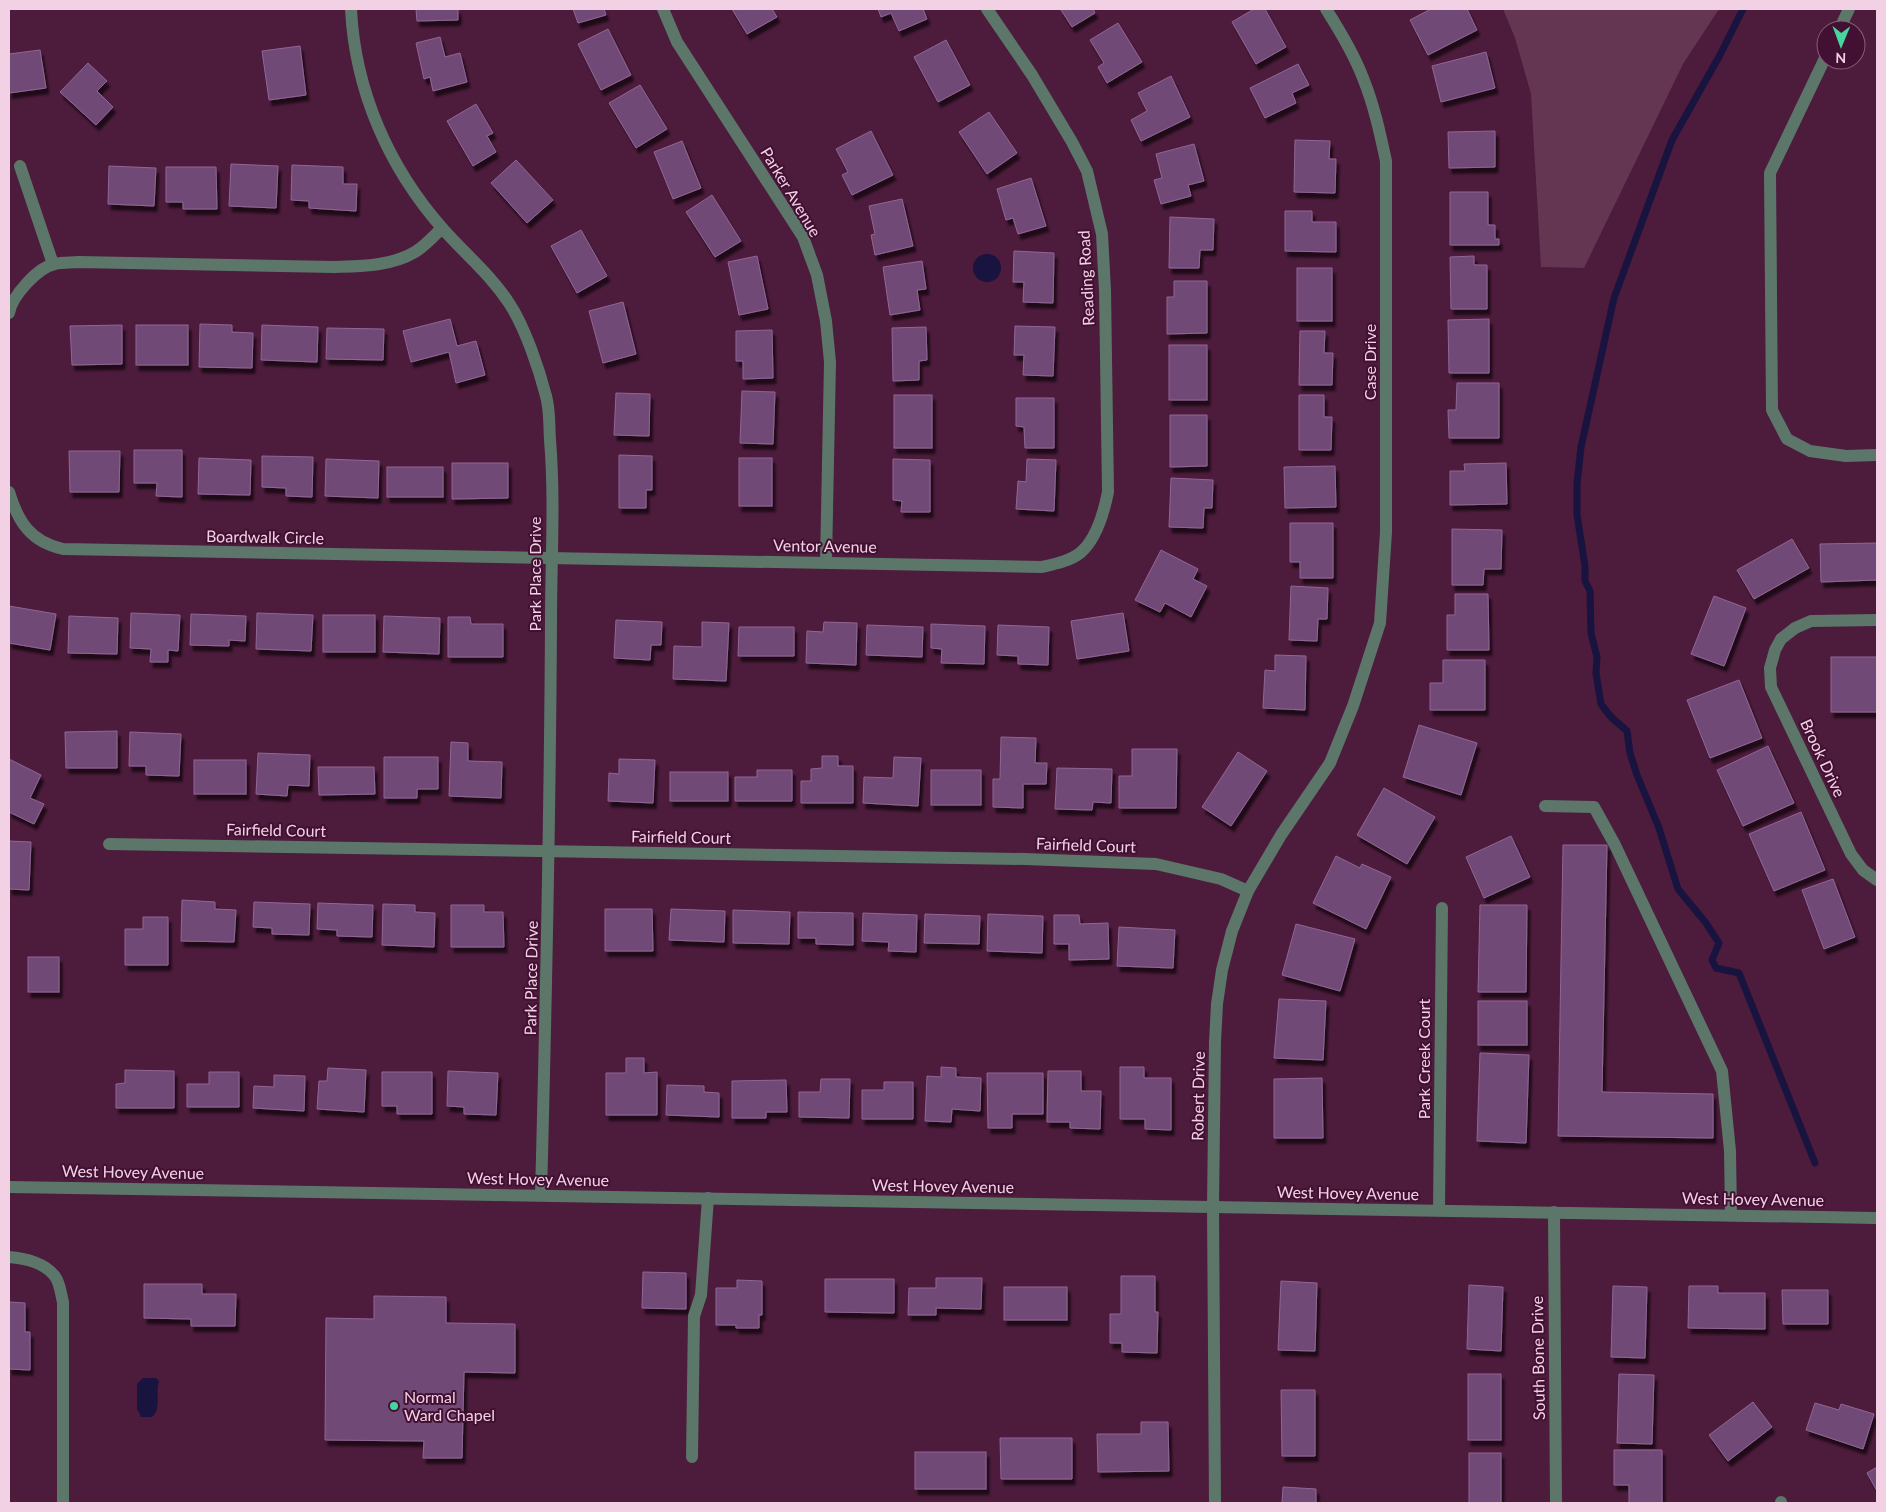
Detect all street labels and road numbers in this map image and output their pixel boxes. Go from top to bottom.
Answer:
street label: Parker Avenue [757,143,826,240]
street label: Reading Road [1074,230,1097,326]
street label: Case Drive [1360,324,1379,400]
street label: Park Place Drive [525,517,544,631]
street label: Boardwalk Circle [206,526,324,547]
street label: Ventor Avenue [773,535,877,556]
street label: Brook Drive [1797,716,1850,800]
street label: Fairfield Court [226,819,326,840]
street label: Fairfield Court [631,826,731,847]
street label: Fairfield Court [1036,833,1137,856]
street label: Park Place Drive [520,920,541,1036]
street label: Park Creek Court [1414,998,1433,1119]
street label: Robert Drive [1187,1051,1208,1141]
street label: West Hovey Avenue [62,1161,204,1182]
street label: West Hovey Avenue [467,1168,609,1189]
street label: West Hovey Avenue [872,1175,1014,1196]
street label: West Hovey Avenue [1277,1182,1419,1203]
street label: West Hovey Avenue [1682,1188,1824,1209]
street label: South Bone Drive [1527,1296,1548,1420]

